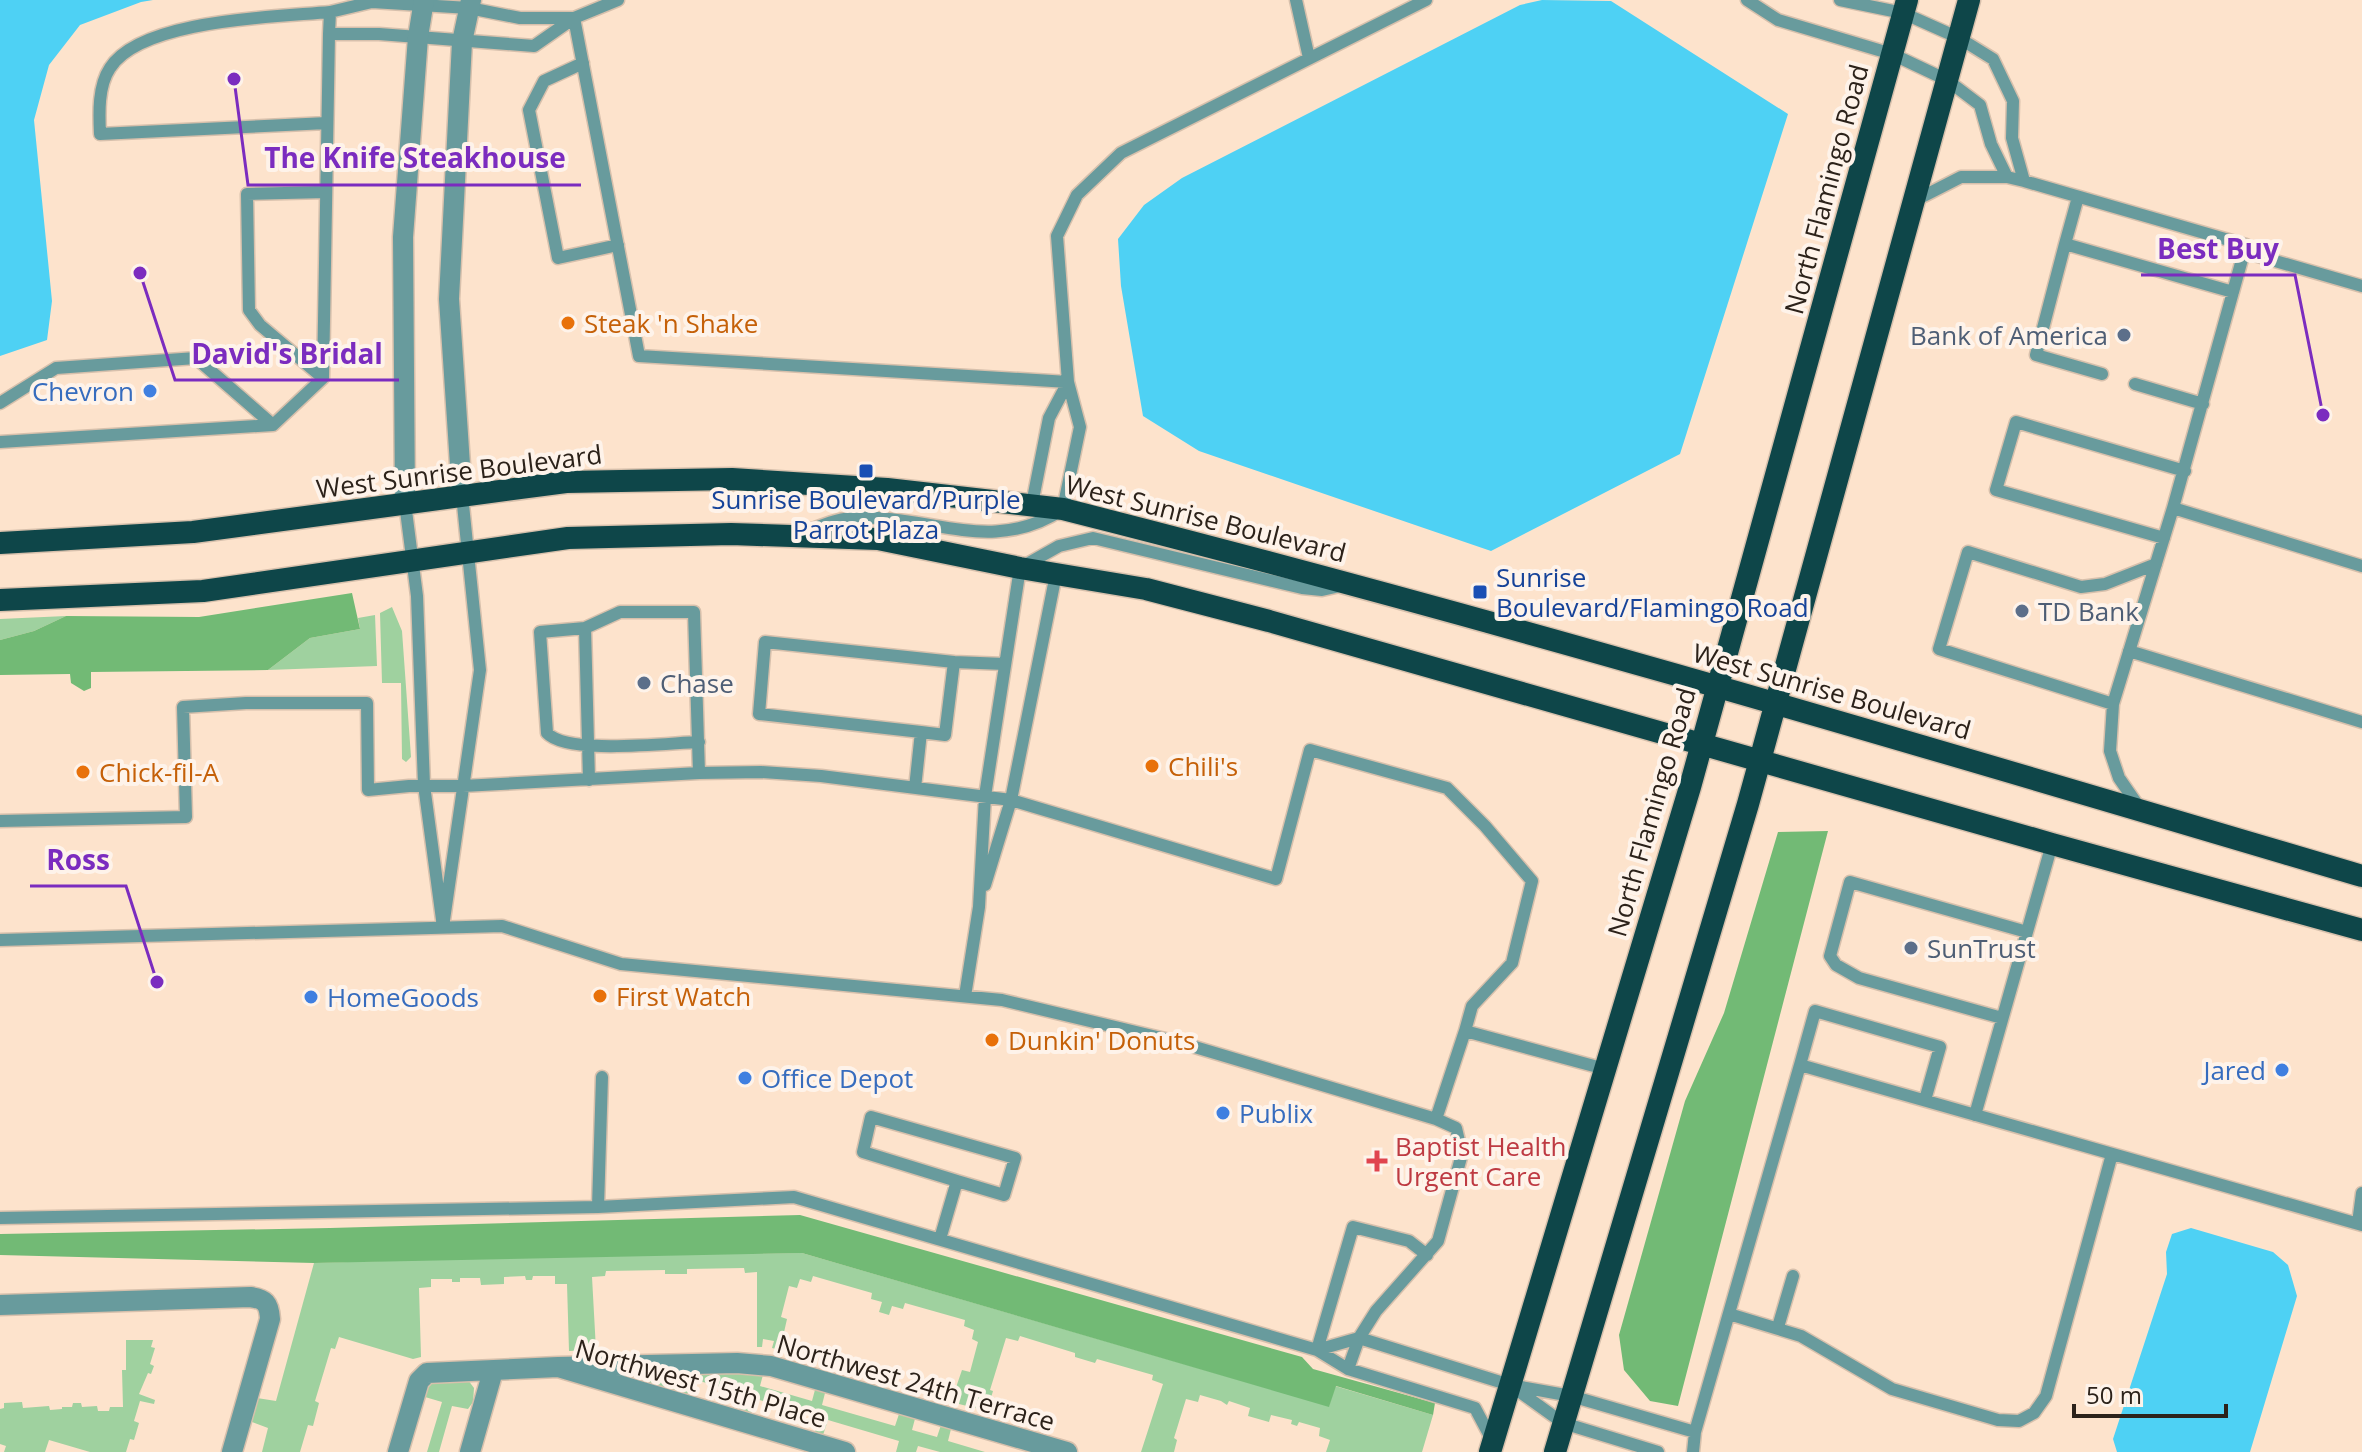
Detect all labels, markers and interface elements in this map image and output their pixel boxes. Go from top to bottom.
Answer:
street label: North Flamingo Road [1775,60,1877,318]
callout: The Knife Steakhouse [248,133,581,185]
text: The Knife Steakhouse [264,138,566,176]
callout: Best Buy [2141,223,2295,275]
text: Best Buy [2157,229,2279,267]
place label: Steak 'n Shake [584,305,758,341]
marker: Steak 'n Shake [559,314,577,332]
place label: Bank of America [1910,317,2108,353]
marker: Bank of America [2115,326,2133,344]
callout: David's Bridal [175,328,399,380]
text: David's Bridal [191,334,383,372]
place label: Chevron [32,373,134,409]
marker: Chevron [141,382,159,400]
street label: West Sunrise Boulevard [314,436,604,506]
marker: Sunrise Boulevard/Purple Parrot Plaza [857,462,875,480]
street label: West Sunrise Boulevard [1062,466,1350,570]
place label: Sunrise Boulevard/Purple Parrot Plaza [711,481,1021,547]
place label: Sunrise Boulevard/Flamingo Road [1496,559,1809,625]
marker: Sunrise Boulevard/Flamingo Road [1471,583,1489,601]
place label: TD Bank [2038,593,2139,629]
marker: TD Bank [2013,602,2031,620]
street label: West Sunrise Boulevard [1689,634,1975,748]
place label: Chase [660,665,734,701]
marker: Chase [635,674,653,692]
street label: North Flamingo Road [1598,683,1704,941]
place label: Chili's [1168,748,1238,784]
place label: Chick-fil-A [99,754,220,790]
marker: Chili's [1143,757,1161,775]
marker: Chick-fil-A [74,763,92,781]
callout: Ross [30,834,126,886]
text: Ross [46,840,110,878]
place label: SunTrust [1927,930,2036,966]
marker: SunTrust [1902,939,1920,957]
place label: First Watch [616,978,751,1014]
place label: HomeGoods [327,979,479,1015]
marker: First Watch [591,987,609,1005]
marker: HomeGoods [302,988,320,1006]
place label: Dunkin' Donuts [1008,1022,1195,1058]
marker: Dunkin' Donuts [983,1031,1001,1049]
place label: Jared [2200,1052,2266,1088]
place label: Office Depot [761,1060,913,1096]
marker: Jared [2273,1061,2291,1079]
marker: Office Depot [736,1069,754,1087]
place label: Publix [1239,1095,1314,1131]
marker: Publix [1214,1104,1232,1122]
place label: Baptist Health Urgent Care [1395,1128,1566,1194]
marker: Baptist Health Urgent Care [1366,1150,1388,1172]
street label: Northwest 24th Terrace [773,1325,1059,1439]
street label: Northwest 15th Place [571,1330,831,1436]
scale bar [2074,1368,2226,1418]
text: 50 m [2086,1378,2142,1411]

